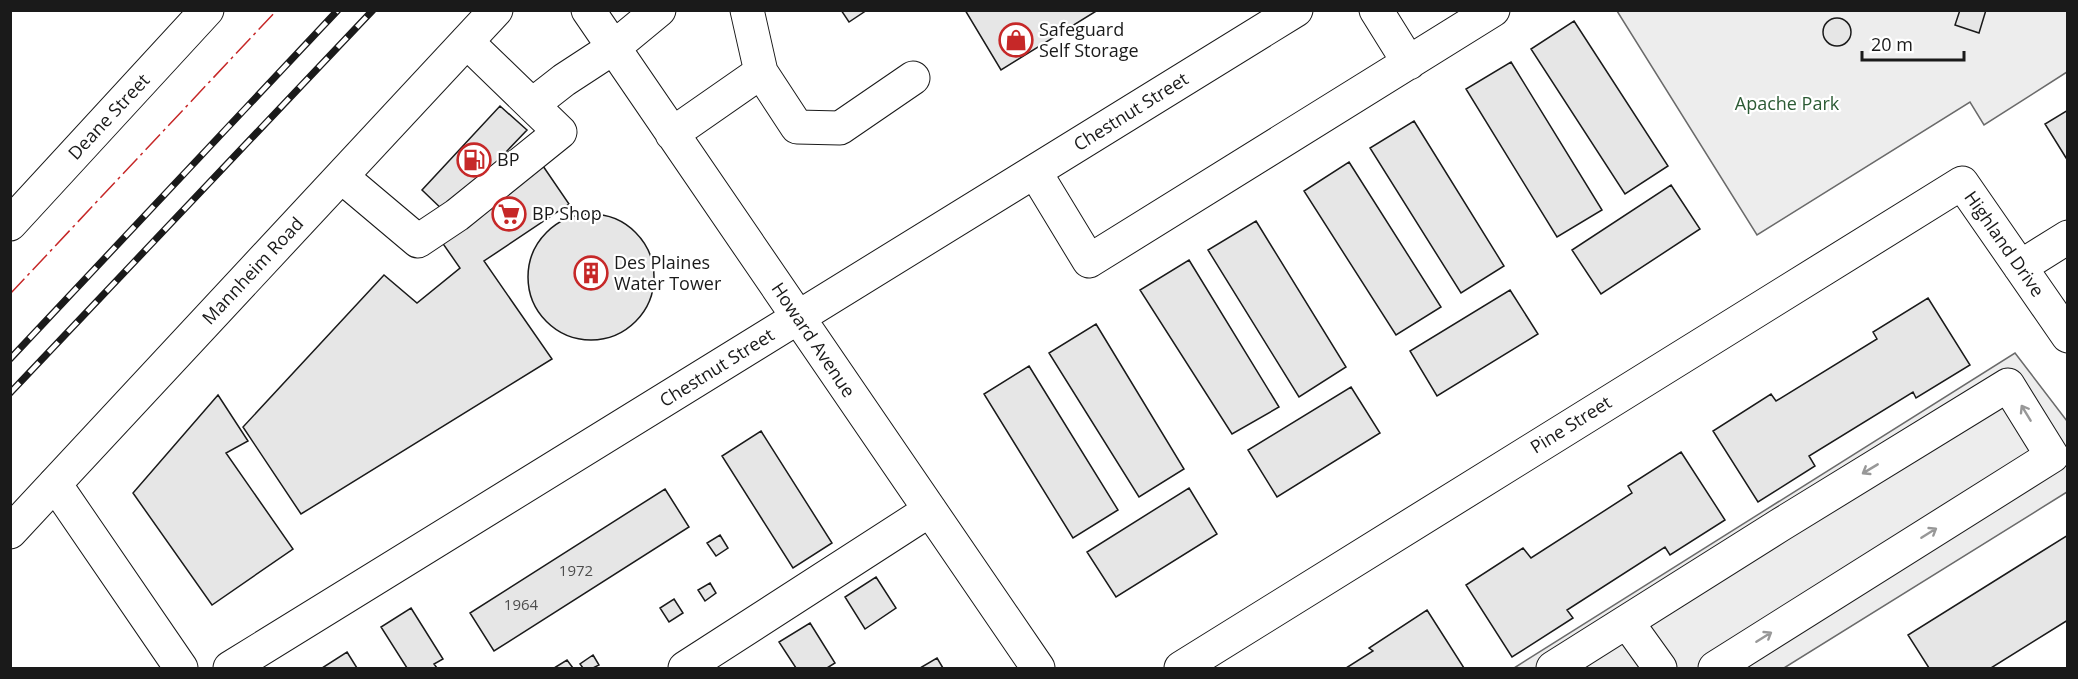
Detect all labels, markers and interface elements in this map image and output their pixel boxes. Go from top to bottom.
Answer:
place label: Safeguard Self Storage [1039,17,1139,62]
shop icon: Safeguard Self Storage [998,22,1034,58]
scale bar [1862,24,1964,62]
text: 20 m [1871,32,1913,56]
street label: Chestnut Street [1069,66,1192,156]
street label: Deane Street [62,68,154,164]
park label: Apache Park [1735,91,1840,115]
fuel station icon: BP [456,142,492,178]
place label: BP [497,147,519,171]
street label: Highland Drive [1959,186,2050,301]
supermarket icon: BP Shop [491,196,527,232]
place label: BP Shop [532,201,602,225]
street label: Mannheim Road [196,212,308,329]
place label: Des Plaines Water Tower [614,250,722,295]
building icon: Des Plaines Water Tower [573,255,609,291]
street label: Howard Avenue [766,277,861,402]
street label: Chestnut Street [655,322,778,412]
street label: Pine Street [1525,390,1616,459]
one-way arrow [2019,405,2031,422]
one-way arrow [1862,464,1879,476]
one-way arrow [1920,527,1937,539]
house number: 1972 [559,560,593,580]
house number: 1964 [504,594,539,614]
one-way arrow [1755,631,1772,643]

